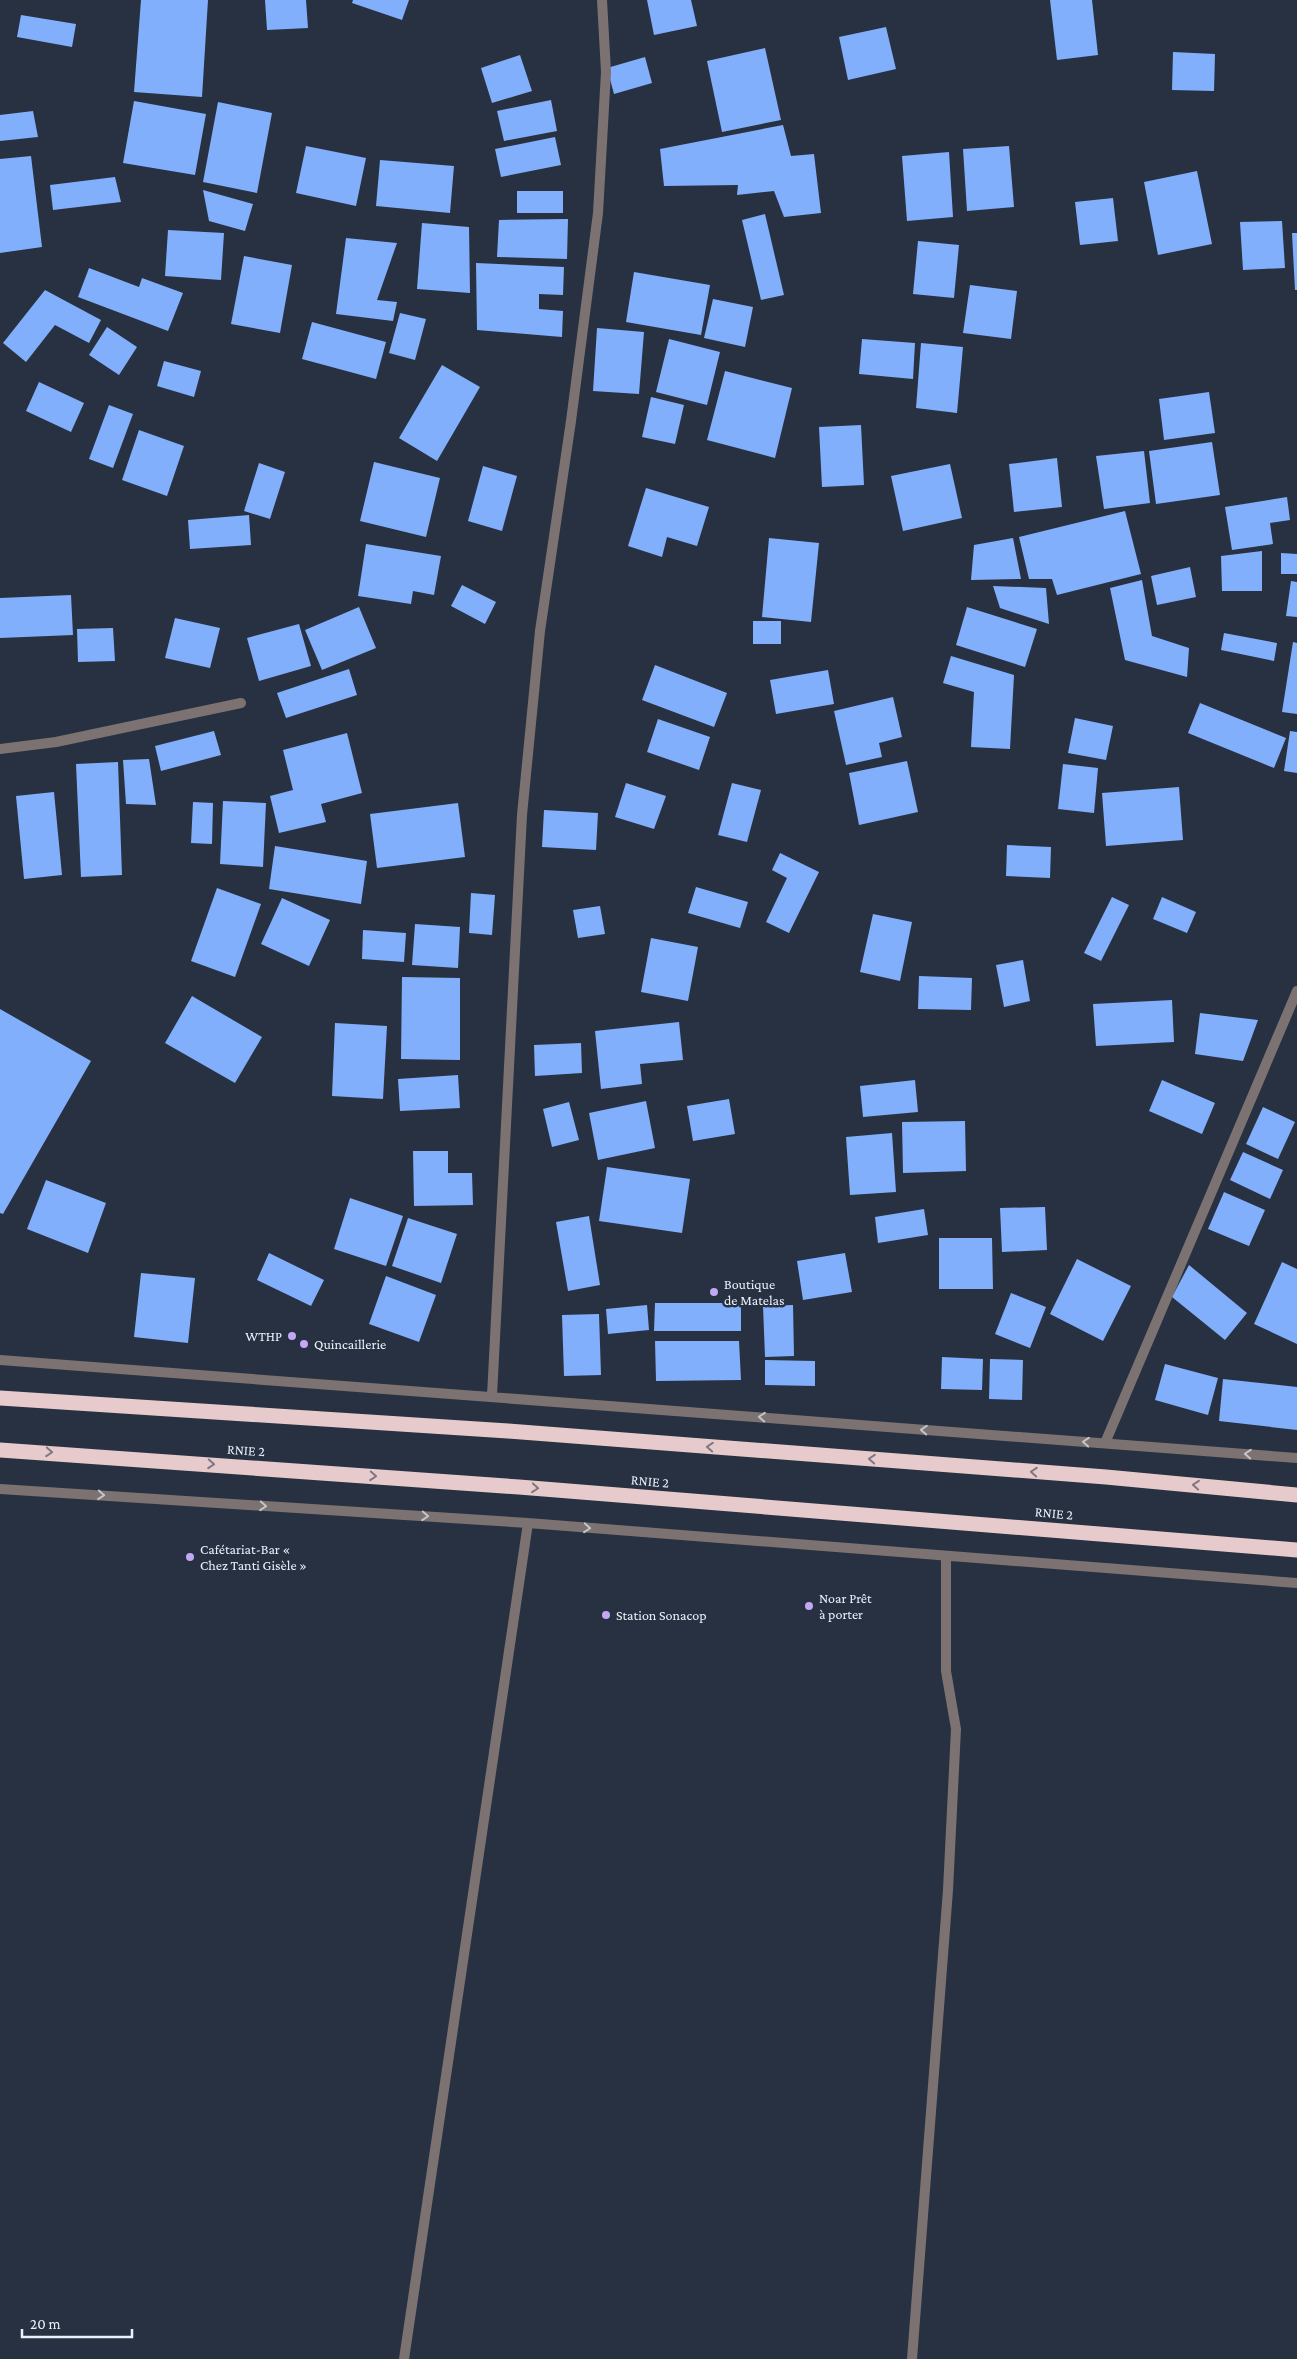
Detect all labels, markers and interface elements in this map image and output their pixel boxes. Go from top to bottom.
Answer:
place label: Boutique de Matelas [724,1276,785,1308]
marker: Boutique de Matelas [708,1286,720,1298]
place label: WTHP [245,1328,282,1344]
marker: WTHP [286,1330,298,1342]
place label: Quincaillerie [314,1336,386,1352]
marker: Quincaillerie [298,1338,310,1350]
one-way arrow [758,1412,766,1423]
one-way arrow [920,1424,928,1435]
one-way arrow [1082,1437,1090,1448]
street label: RNIE 2 [226,1441,266,1459]
one-way arrow [706,1442,714,1453]
one-way arrow [45,1446,53,1457]
one-way arrow [1244,1449,1252,1460]
one-way arrow [868,1454,876,1465]
one-way arrow [207,1458,215,1469]
one-way arrow [1030,1466,1038,1477]
one-way arrow [369,1470,377,1481]
street label: RNIE 2 [630,1471,670,1491]
one-way arrow [1192,1480,1200,1491]
one-way arrow [531,1482,539,1493]
one-way arrow [97,1490,105,1501]
one-way arrow [259,1500,267,1511]
street label: RNIE 2 [1034,1503,1074,1523]
one-way arrow [422,1511,430,1522]
one-way arrow [584,1522,592,1533]
place label: Cafétariat-Bar « Chez Tanti Gisèle » [200,1541,307,1573]
marker: Cafétariat-Bar « Chez Tanti Gisèle » [184,1551,196,1563]
place label: Noar Prêt à porter [819,1590,872,1622]
marker: Noar Prêt à porter [803,1600,815,1612]
place label: Station Sonacop [616,1607,707,1623]
marker: Station Sonacop [600,1609,612,1621]
scale bar [22,2306,132,2338]
text: 20 m [30,2316,61,2332]

